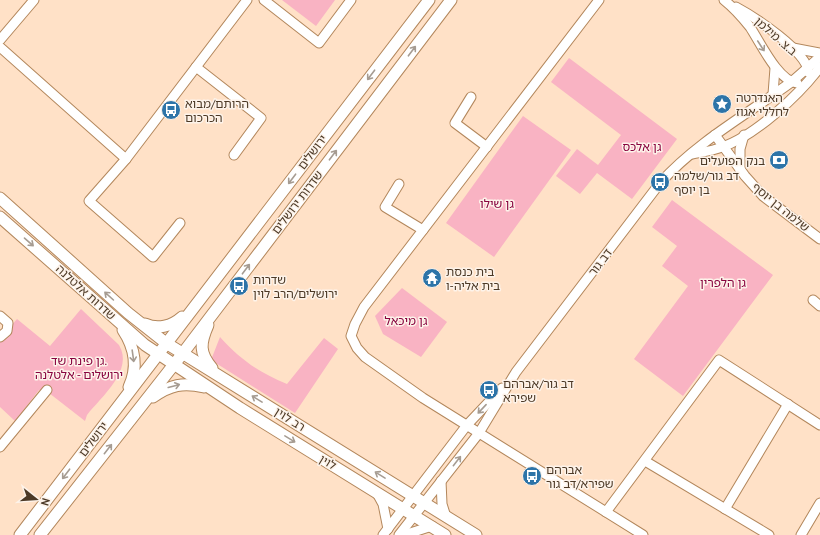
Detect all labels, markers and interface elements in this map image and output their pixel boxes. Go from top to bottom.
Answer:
street label: ב.צ. מילמן [752,14,800,59]
one-way arrow [758,40,766,52]
one-way arrow [408,46,416,57]
one-way arrow [367,70,375,81]
place label: האנדרטה לחללי אגוז [736,90,789,119]
place icon: האנדרטה לחללי אגוז [711,93,733,115]
place label: הרותם/מבוא הכרכום [185,96,249,125]
bus stop icon: הרותם/מבוא הכרכום [160,99,182,121]
street label: ירושלים [294,132,330,172]
park label: גן אלכס [623,139,662,154]
one-way arrow [329,149,338,160]
bank icon: בנק הפועלים [768,149,790,171]
place label: בנק הפועלים [700,153,765,168]
street label: שדרות ירושלים [268,167,326,237]
place label: דב גור/שלמה בן יוסף [674,168,740,197]
bus stop icon: דב גור/שלמה בן יוסף [649,171,671,193]
one-way arrow [288,173,296,184]
street label: שלמה בן יוסף [749,179,813,235]
park label: גן שילו [480,196,514,211]
one-way arrow [24,238,35,247]
street label: דב גור [585,245,615,279]
street label: שדרות אלטלנה [53,261,119,323]
one-way arrow [242,264,251,275]
place label: בית כנסת בית אליה-ו [446,264,500,293]
temple icon: בית כנסת בית אליה-ו [421,267,443,289]
place label: שדרות ירושלים/הרב לוין [253,272,338,301]
bus stop icon: שדרות ירושלים/הרב לוין [228,275,250,297]
park label: גן הלפרין [700,275,747,290]
one-way arrow [105,292,115,301]
park label: גן מיכאל [385,313,428,328]
one-way arrow [129,349,137,362]
park label: גן פינת שד. ירושלים - אלטלנה [35,353,123,382]
place label: דב גור/אברהם שפירא [503,376,574,405]
bus stop icon: דב גור/אברהם שפירא [478,379,500,401]
one-way arrow [168,382,181,389]
one-way arrow [252,395,263,403]
street label: רב לוין [272,404,308,434]
one-way arrow [477,404,487,414]
street label: ירושלים [75,419,111,459]
one-way arrow [285,435,296,443]
one-way arrow [103,444,112,455]
street label: לוין [317,451,339,473]
one-way arrow [452,455,461,466]
place label: אברהם שפירא/דב גור [546,462,614,491]
bus stop icon: אברהם שפירא/דב גור [521,465,543,487]
one-way arrow [62,468,71,479]
one-way arrow [374,470,386,478]
north arrow [16,479,56,519]
text: N [38,496,53,507]

